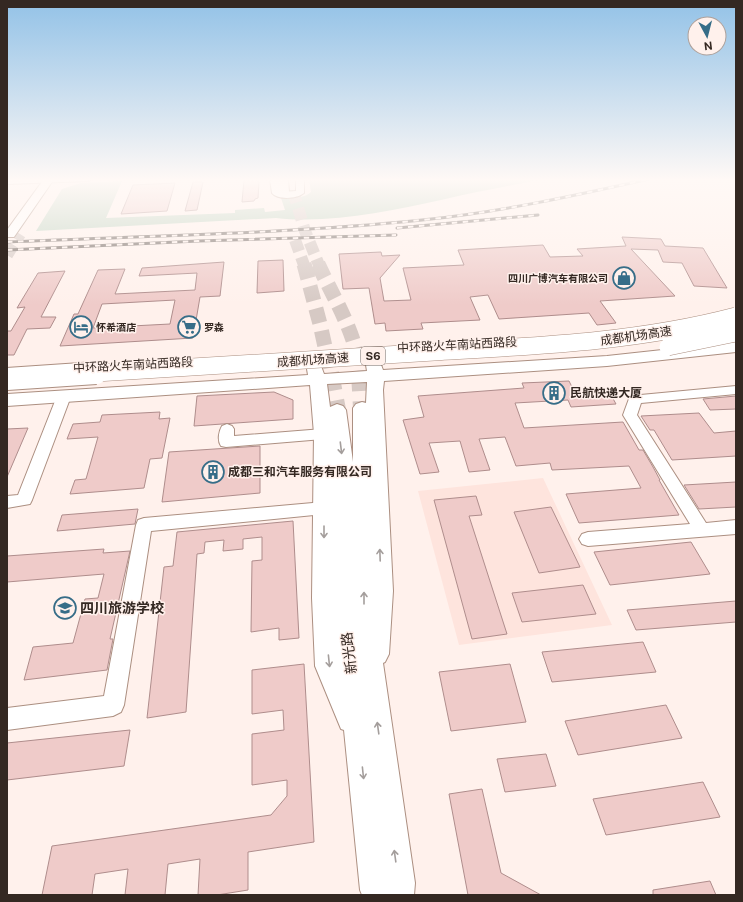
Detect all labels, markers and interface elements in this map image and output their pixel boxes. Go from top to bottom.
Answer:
north arrow [687,16,727,56]
text: N [703,39,713,52]
shop icon: 四川广博汽车有限公司 [611,265,637,291]
place label: 四川广博汽车有限公司 [508,272,608,284]
hotel icon: 怀希酒店 [68,314,94,340]
supermarket icon: 罗森 [176,314,202,340]
place label: 怀希酒店 [96,321,136,333]
place label: 罗森 [204,321,224,333]
street label: 成都机场高速 [599,324,673,348]
street label: 中环路火车南站西路段 [397,335,517,355]
road number: S6 [361,347,385,365]
street label: 成都机场高速 [277,351,349,369]
street label: 中环路火车南站西路段 [73,355,193,375]
building icon: 民航快递大厦 [541,380,567,406]
place label: 民航快递大厦 [570,386,642,400]
one-way arrow [338,441,345,454]
building icon: 成都三和汽车服务有限公司 [200,459,226,485]
place label: 成都三和汽车服务有限公司 [228,465,372,479]
one-way arrow [320,525,328,538]
one-way arrow [376,549,384,562]
one-way arrow [360,592,368,605]
school or university icon: 四川旅游学校 [52,595,78,621]
place label: 四川旅游学校 [80,600,164,616]
street label: 新光路 [339,631,359,675]
one-way arrow [325,655,332,668]
one-way arrow [374,721,382,734]
one-way arrow [359,766,367,779]
one-way arrow [391,850,399,863]

